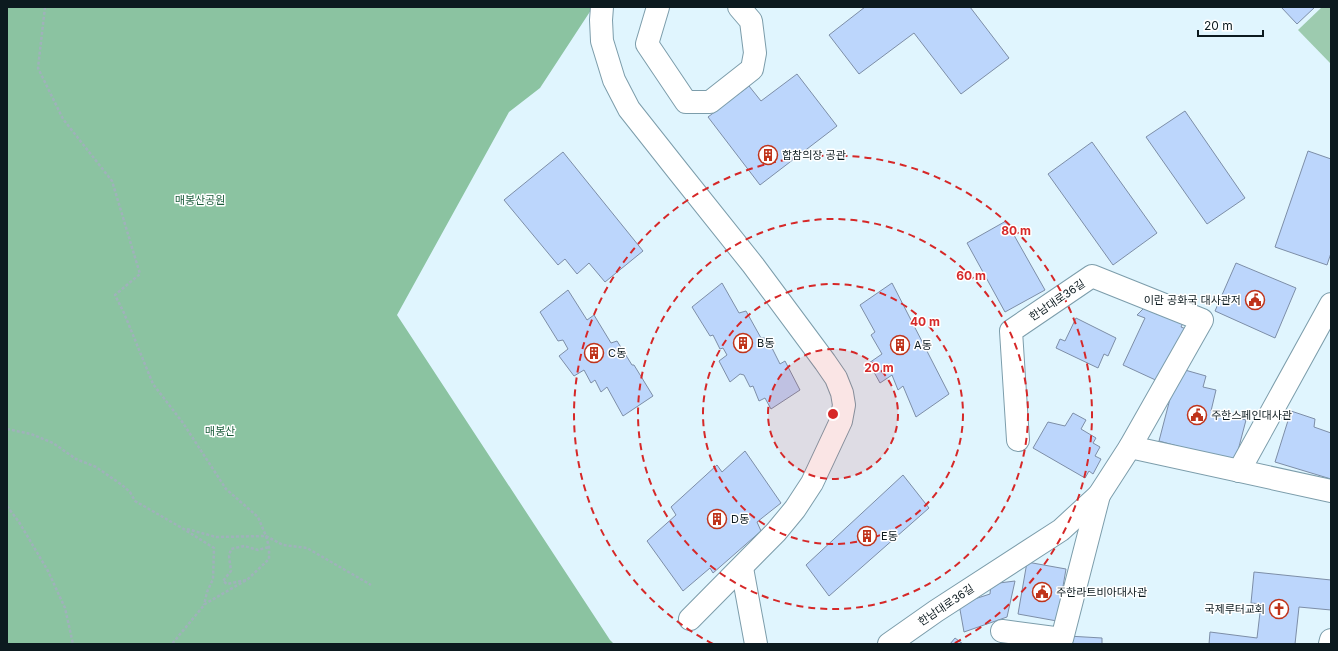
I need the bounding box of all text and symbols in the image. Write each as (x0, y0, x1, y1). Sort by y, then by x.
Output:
scale bar (1198, 12, 1263, 38)
text: 20 m (1204, 18, 1233, 33)
building icon: 합참의장 공관 (757, 144, 779, 166)
place label: 합참의장 공관 (782, 148, 846, 162)
park label: 매봉산공원 (175, 193, 225, 207)
text: 80 m (1001, 223, 1031, 238)
text: 60 m (956, 268, 986, 283)
street label: 한남대로36길 (1026, 276, 1088, 324)
public building icon: 이란 공화국 대사관저 (1244, 289, 1266, 311)
place label: 이란 공화국 대사관저 (1144, 293, 1241, 307)
text: 40 m (910, 314, 940, 329)
building icon: B동 (732, 332, 754, 354)
building icon: A동 (889, 334, 911, 356)
place label: B동 (757, 336, 774, 350)
place label: A동 (914, 338, 932, 352)
building icon: C동 (583, 342, 605, 364)
place label: C동 (608, 346, 626, 360)
text: 20 m (864, 360, 894, 375)
public building icon: 주한스페인대사관 (1186, 404, 1208, 426)
centre of rings (826, 407, 840, 421)
place label: 주한스페인대사관 (1211, 408, 1292, 422)
park label: 매봉산 (205, 424, 235, 438)
building icon: D동 (706, 508, 728, 530)
place label: D동 (731, 512, 749, 526)
building icon: E동 (856, 525, 878, 547)
place label: E동 (881, 529, 898, 543)
street label: 한남대로36길 (915, 581, 977, 629)
public building icon: 주한라트비아대사관 (1031, 581, 1053, 603)
place label: 주한라트비아대사관 (1056, 585, 1147, 599)
church icon: 국제루터교회 (1268, 598, 1290, 620)
place label: 국제루터교회 (1204, 602, 1265, 616)

